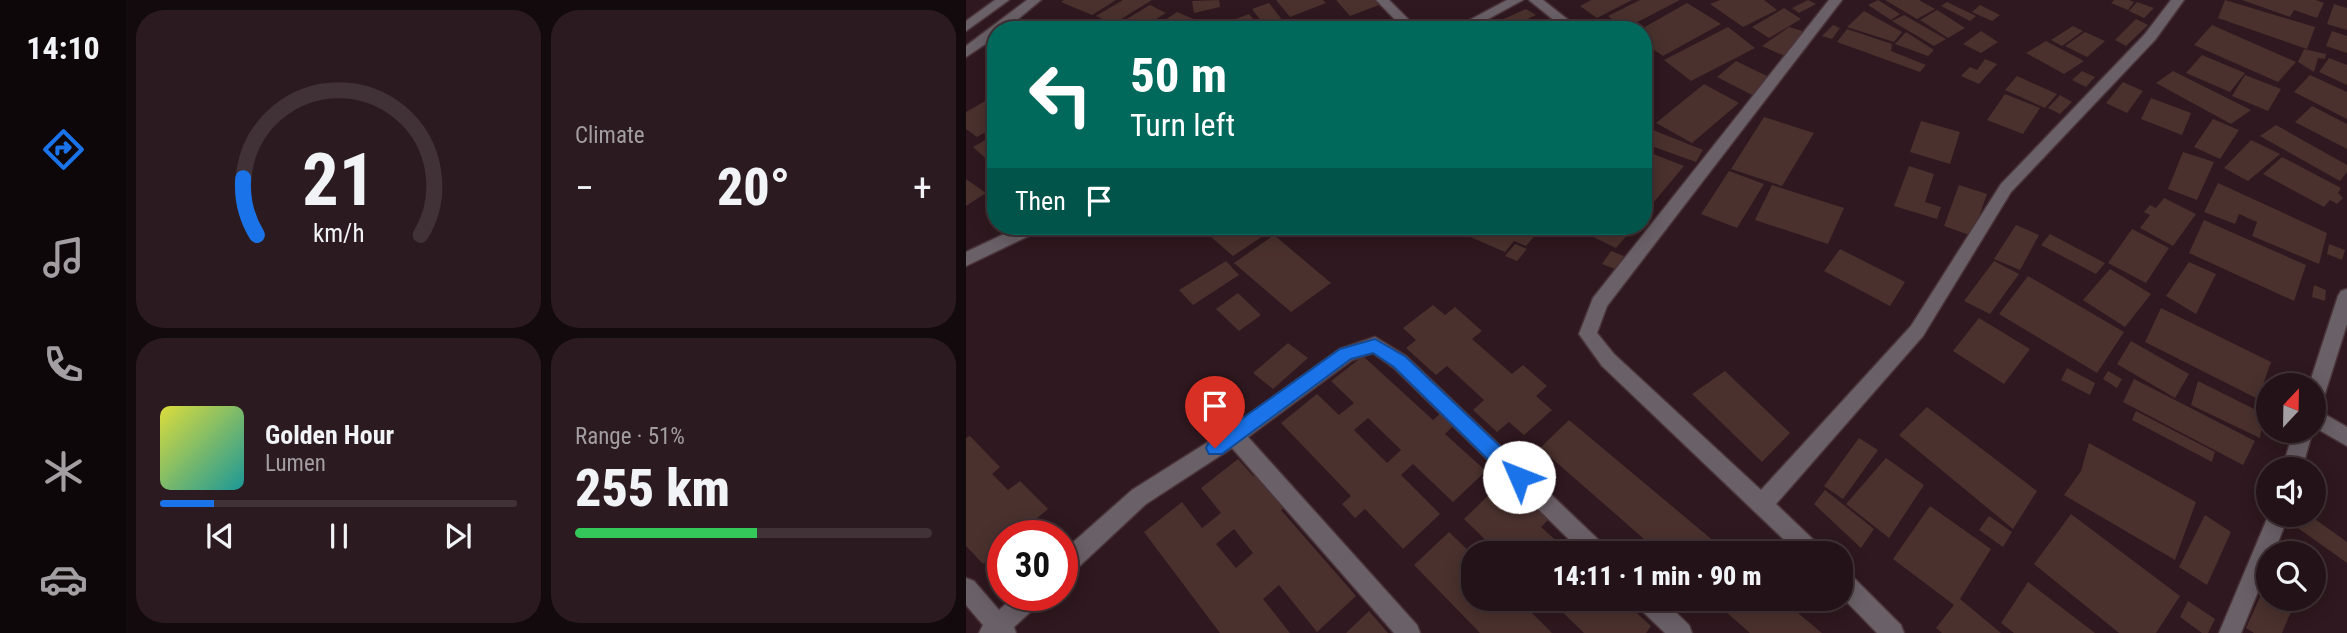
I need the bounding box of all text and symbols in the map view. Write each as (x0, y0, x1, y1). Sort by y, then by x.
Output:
text: 14:10 (26, 29, 100, 67)
text: 50 m (1130, 47, 1227, 104)
icon: left (1015, 49, 1106, 140)
text: Turn left (1130, 106, 1235, 144)
text: Climate (575, 122, 645, 149)
icon: directions (39, 125, 88, 174)
text: 21 (302, 137, 375, 223)
text: 20° (717, 157, 790, 218)
text: − (575, 166, 594, 210)
text: + (913, 166, 932, 210)
icon: arrive (1080, 182, 1118, 220)
text: Then (1015, 186, 1066, 216)
text: km/h (313, 219, 364, 248)
icon: music (39, 233, 88, 282)
icon: phone (39, 340, 88, 389)
north arrow (2256, 373, 2326, 443)
map controls (2256, 373, 2326, 611)
pin (1185, 376, 1245, 448)
icon: arrive (1196, 387, 1234, 425)
text: Golden Hour (265, 420, 394, 450)
text: Range · 51% (575, 423, 685, 450)
position arrow (1482, 440, 1556, 514)
icon: climate (39, 447, 88, 496)
text: Lumen (265, 450, 326, 477)
button: sound (2256, 457, 2326, 527)
text: 255 km (575, 458, 730, 519)
icon: previous (201, 517, 239, 555)
icon: pause (320, 517, 358, 555)
icon: next (439, 517, 477, 555)
speed limit sign: 30 (987, 520, 1078, 611)
button: search (2256, 541, 2326, 611)
icon: car (39, 555, 88, 604)
text: 14:11 · 1 min · 90 m (1552, 561, 1762, 591)

